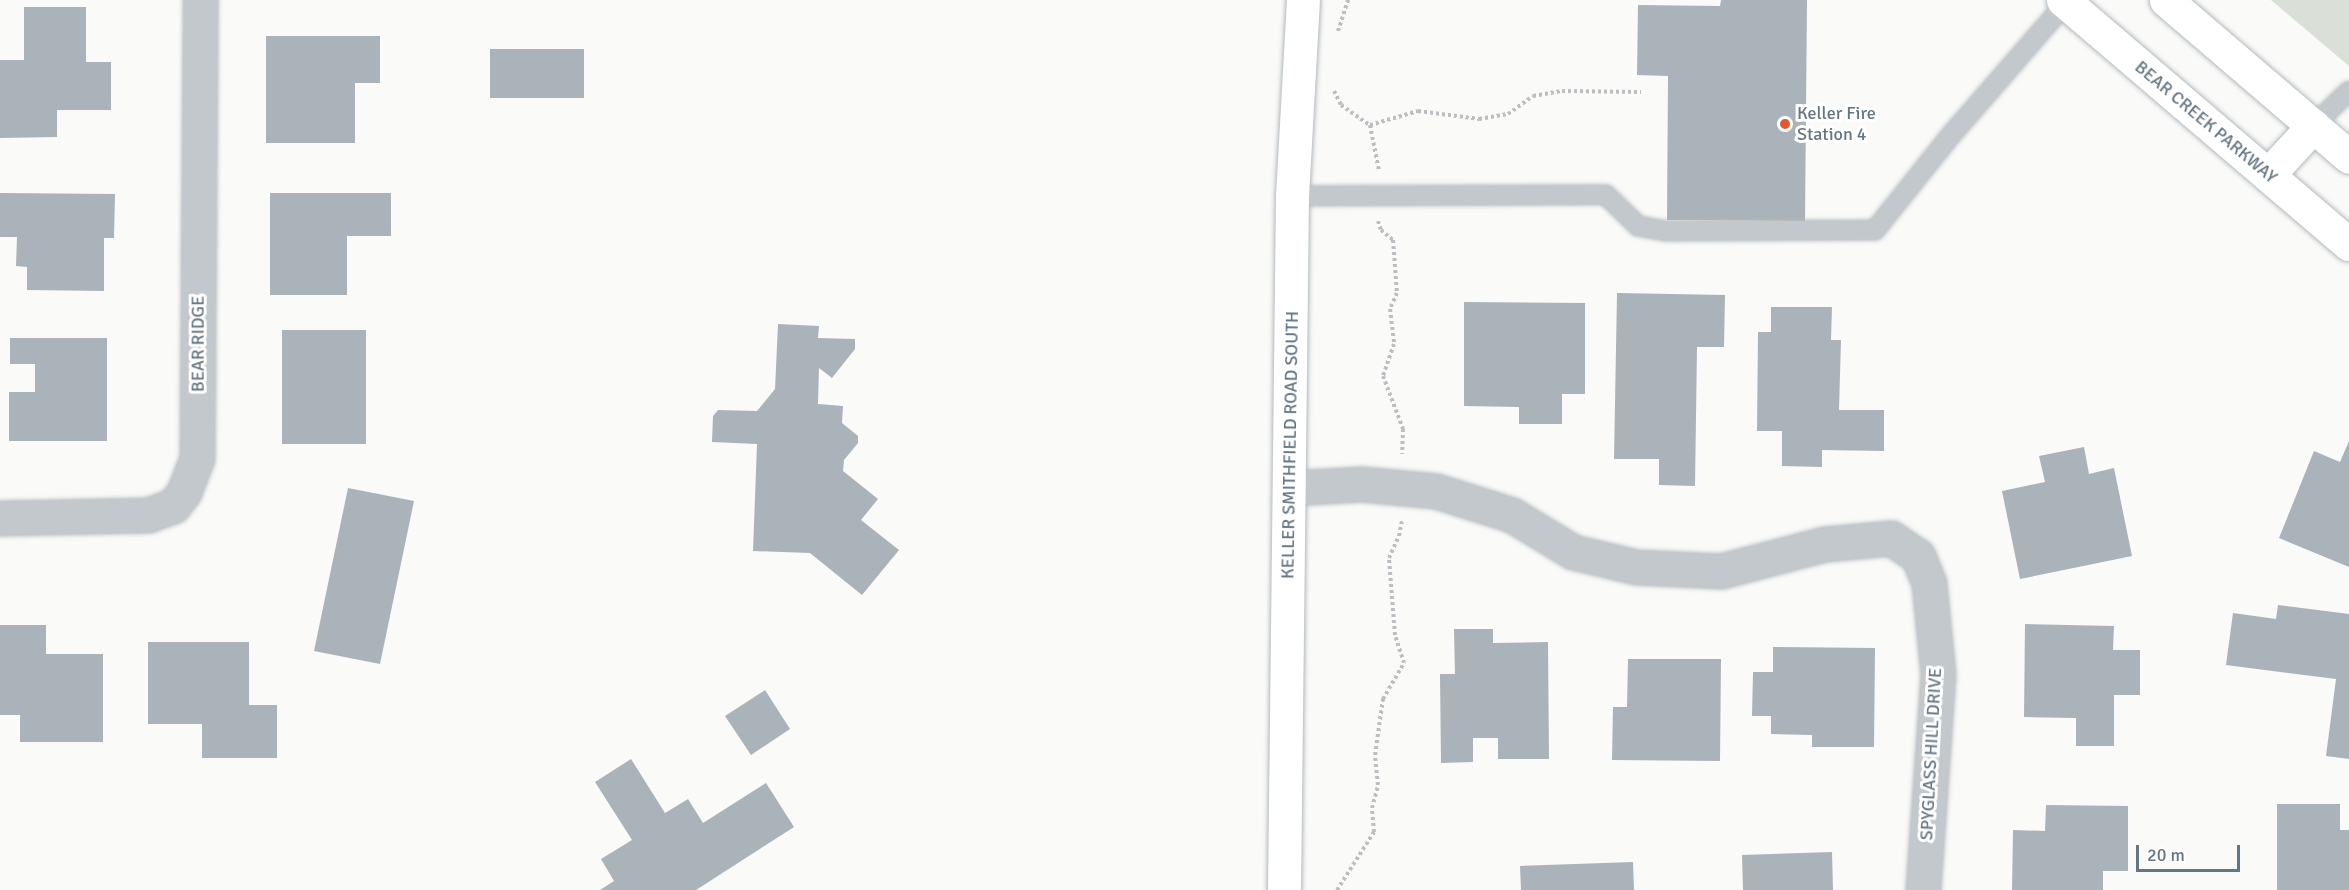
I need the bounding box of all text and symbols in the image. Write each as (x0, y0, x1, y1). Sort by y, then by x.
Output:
street label: BEAR CREEK PARKWAY (2130, 56, 2282, 188)
place label: Keller Fire Station 4 (1797, 103, 1876, 146)
marker: Keller Fire Station 4 (1778, 117, 1792, 131)
street label: BEAR RIDGE (187, 296, 209, 392)
street label: KELLER SMITHFIELD ROAD SOUTH (1277, 311, 1303, 579)
street label: SPYGLASS HILL DRIVE (1916, 667, 1946, 841)
scale bar (2139, 833, 2242, 871)
text: 20 m (2147, 844, 2185, 866)

